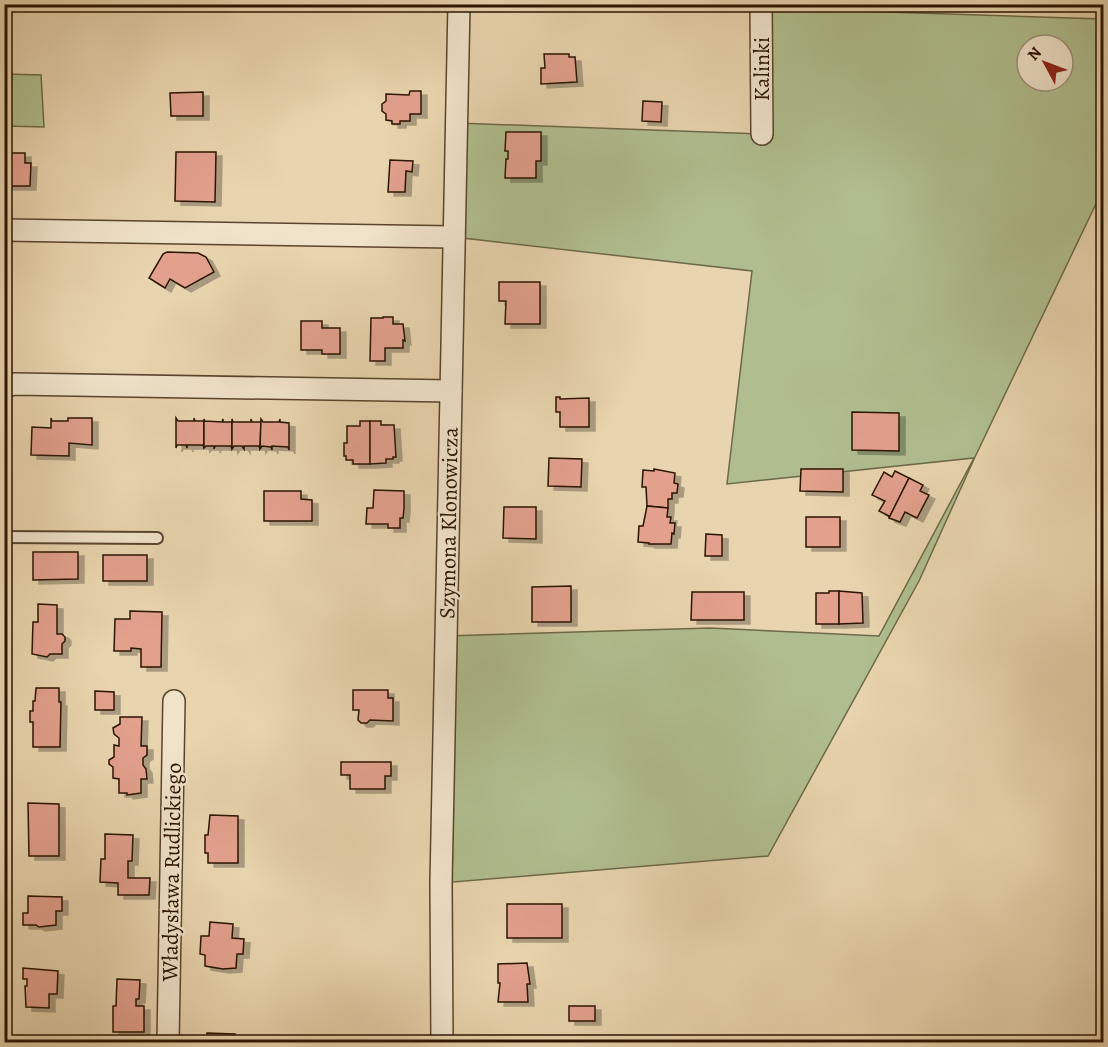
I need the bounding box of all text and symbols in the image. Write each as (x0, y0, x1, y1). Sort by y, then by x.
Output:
north arrow (1015, 33, 1075, 93)
street label: Kalinki (747, 37, 777, 101)
text: N (1022, 42, 1047, 65)
street label: Szymona Klonowicza (432, 426, 466, 619)
street label: Władysława Rudlickiego (155, 762, 189, 983)

